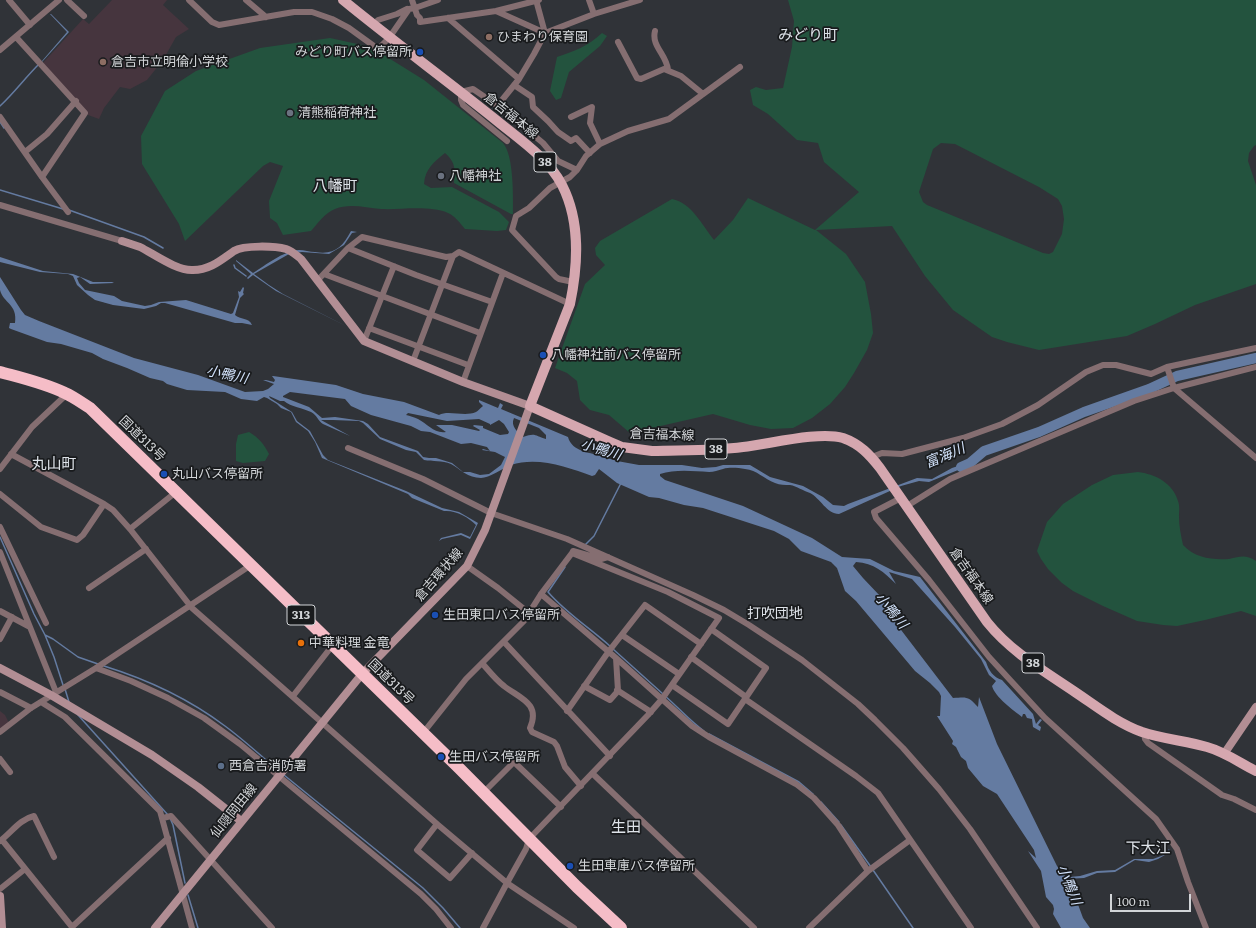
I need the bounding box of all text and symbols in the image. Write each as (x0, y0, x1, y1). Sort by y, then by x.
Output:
district label: みどり町 (778, 27, 838, 45)
place label: ひまわり保育園 (497, 29, 588, 45)
marker: ひまわり保育園 (484, 32, 494, 42)
place label: みどり町バス停留所 (295, 44, 412, 60)
marker: みどり町バス停留所 (415, 47, 425, 57)
place label: 倉吉市立明倫小学校 (111, 54, 228, 70)
marker: 倉吉市立明倫小学校 (98, 57, 108, 67)
street label: 倉吉福本線 (481, 89, 541, 143)
place label: 清熊稲荷神社 (298, 105, 376, 121)
marker: 清熊稲荷神社 (285, 108, 295, 118)
road number: 38 (534, 152, 556, 172)
place label: 八幡神社 (449, 168, 501, 184)
marker: 八幡神社 (436, 171, 446, 181)
district label: 八幡町 (313, 178, 357, 196)
place label: 八幡神社前バス停留所 (551, 347, 681, 363)
marker: 八幡神社前バス停留所 (538, 350, 548, 360)
water label: 小鴨川 (205, 362, 249, 388)
street label: 国道313号 (116, 413, 168, 465)
street label: 倉吉福本線 (629, 426, 695, 444)
water label: 小鴨川 (578, 436, 624, 464)
road number: 38 (705, 439, 727, 459)
water label: 富海川 (922, 440, 968, 472)
district label: 丸山町 (32, 456, 76, 474)
place label: 丸山バス停留所 (172, 466, 263, 482)
marker: 丸山バス停留所 (159, 469, 169, 479)
street label: 倉吉環状線 (412, 545, 466, 605)
street label: 倉吉福本線 (946, 545, 996, 607)
water label: 小鴨川 (871, 590, 911, 632)
road number: 313 (287, 605, 315, 625)
district label: 打吹団地 (747, 606, 803, 622)
place label: 生田東口バス停留所 (443, 607, 560, 623)
marker: 生田東口バス停留所 (430, 610, 440, 620)
place label: 中華料理 金竜 (309, 635, 390, 651)
marker: 中華料理 金竜 (296, 638, 306, 648)
road number: 38 (1022, 653, 1044, 673)
street label: 国道313号 (365, 656, 417, 708)
place label: 生田バス停留所 (449, 749, 540, 765)
marker: 生田バス停留所 (436, 752, 446, 762)
place label: 西倉吉消防署 (229, 758, 307, 774)
marker: 西倉吉消防署 (216, 761, 226, 771)
street label: 仙隠岡田線 (207, 781, 261, 841)
district label: 生田 (611, 819, 641, 837)
district label: 下大江 (1126, 840, 1170, 858)
place label: 生田車庫バス停留所 (578, 858, 695, 874)
marker: 生田車庫バス停留所 (565, 861, 575, 871)
water label: 小鴨川 (1053, 862, 1085, 908)
scale bar (1112, 886, 1193, 912)
text: 100 m (1117, 892, 1150, 910)

